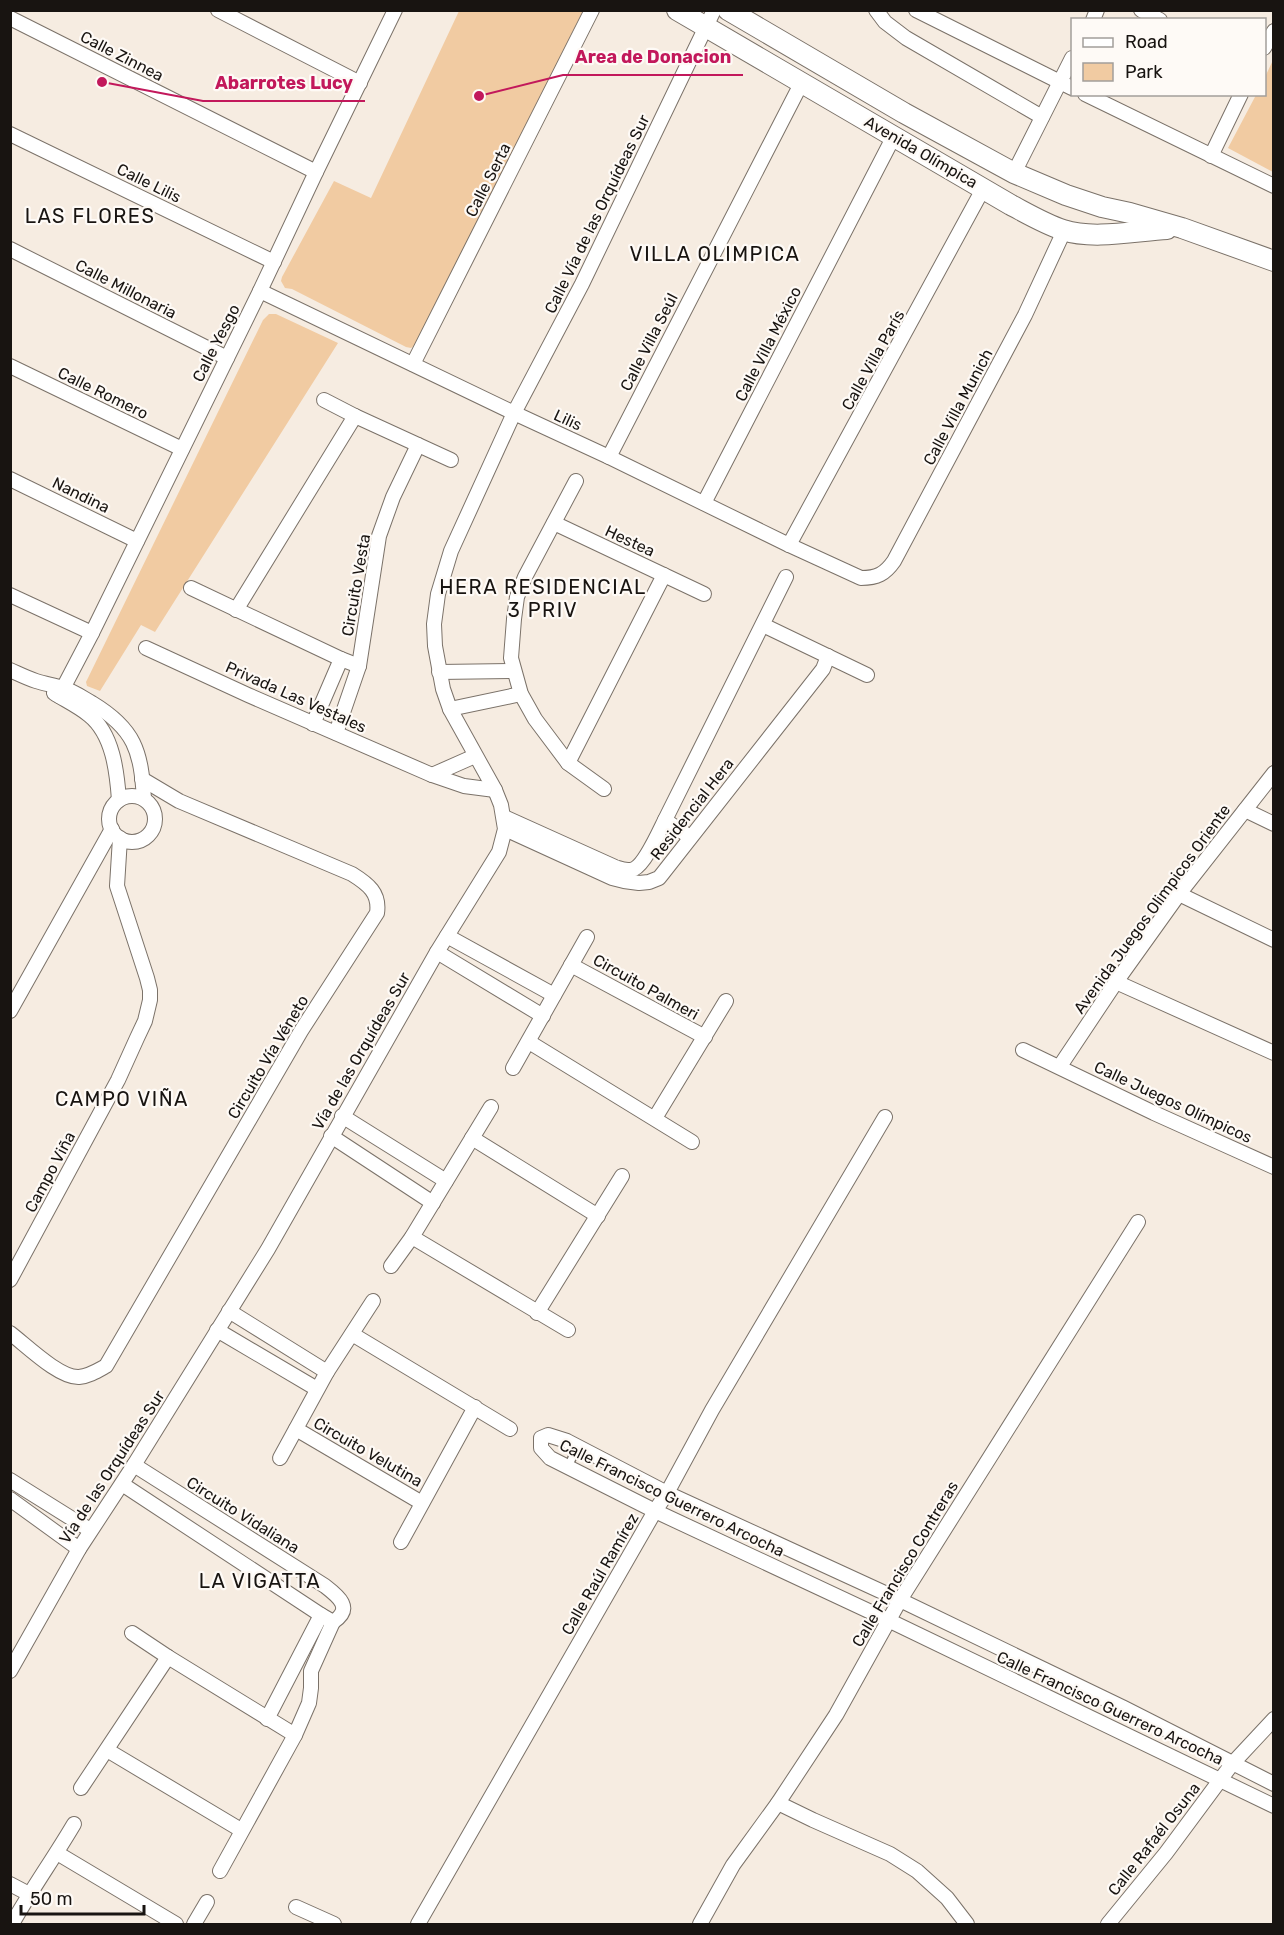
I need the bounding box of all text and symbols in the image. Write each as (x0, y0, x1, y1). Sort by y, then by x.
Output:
legend (1071, 18, 1266, 96)
street label: Calle Zinnea (77, 27, 167, 85)
text: Road (1125, 31, 1168, 53)
callout: Area de Donacion (563, 39, 743, 75)
text: Area de Donacion (575, 46, 731, 68)
text: Park (1125, 61, 1163, 83)
callout: Abarrotes Lucy (203, 65, 365, 101)
text: Abarrotes Lucy (215, 72, 353, 94)
street label: Calle Vía de las Orquídeas Sur (541, 112, 653, 316)
street label: Avenida Olímpica (861, 112, 981, 192)
street label: Calle Serta (461, 140, 515, 220)
street label: Calle Lilis (114, 159, 184, 207)
district label: LAS FLORES (25, 204, 155, 228)
district label: VILLA OLIMPICA (630, 242, 800, 266)
street label: Calle Millonaria (72, 255, 180, 323)
street label: Calle Villa México (731, 283, 805, 405)
street label: Calle Villa Seúl (616, 290, 682, 394)
street label: Calle Yesgo (188, 301, 244, 385)
street label: Calle Villa París (838, 307, 908, 413)
street label: Calle Villa Munich (919, 346, 997, 468)
street label: Calle Romero (55, 363, 151, 423)
street label: Lilis (551, 405, 585, 435)
street label: Nandina (49, 473, 113, 517)
street label: Hestea (602, 521, 658, 561)
street label: Circuito Vesta (338, 532, 374, 638)
district label: HERA RESIDENCIAL 3 PRIV (439, 575, 647, 622)
street label: Privada Las Vestales (223, 657, 369, 737)
street label: Residencial Hera (646, 754, 738, 864)
street label: Avenida Juegos Olimpicos Oriente (1070, 801, 1234, 1017)
street label: Circuito Palmeri (590, 950, 702, 1024)
street label: Vía de las Orquídeas Sur (308, 969, 414, 1133)
street label: Circuito Vía Véneto (224, 992, 312, 1122)
street label: Calle Juegos Olímpicos (1091, 1057, 1255, 1147)
district label: CAMPO VIÑA (55, 1087, 189, 1111)
street label: Campo Viña (21, 1128, 79, 1216)
street label: Vía de las Orquídeas Sur (55, 1387, 169, 1547)
street label: Circuito Velutina (310, 1413, 426, 1491)
street label: Calle Francisco Guerrero Arcocha (557, 1435, 787, 1561)
street label: Circuito Vidaliana (183, 1473, 303, 1557)
street label: Calle Francisco Contreras (848, 1478, 962, 1650)
street label: Calle Raúl Ramírez (557, 1510, 643, 1638)
district label: LA VIGATTA (199, 1569, 321, 1593)
street label: Calle Francisco Guerrero Arcocha (994, 1647, 1226, 1769)
street label: Calle Rafaél Osuna (1104, 1779, 1204, 1899)
scale bar (21, 1878, 144, 1916)
text: 50 m (30, 1888, 73, 1910)

